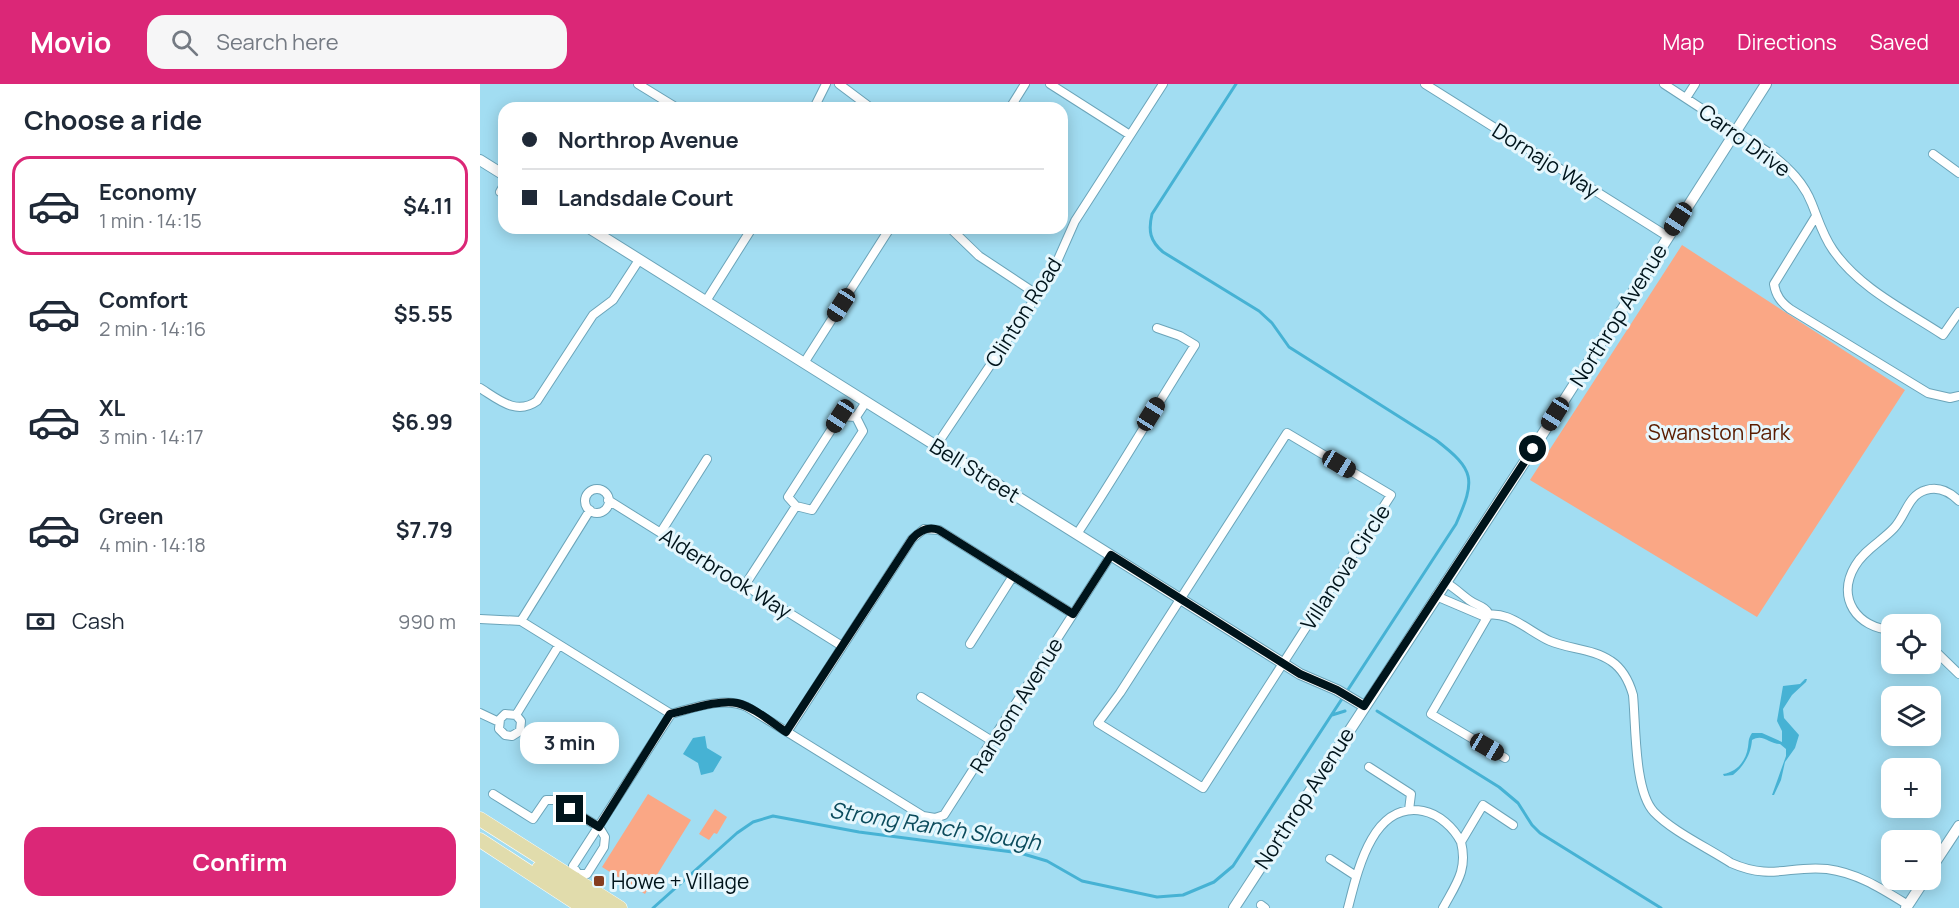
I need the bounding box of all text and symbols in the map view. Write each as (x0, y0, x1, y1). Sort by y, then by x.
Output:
search box (147, 15, 567, 69)
text: Movio (30, 23, 111, 61)
icon: search (168, 26, 201, 59)
text: Search here (216, 27, 339, 57)
text: Map (1663, 28, 1704, 56)
text: Directions (1737, 28, 1837, 56)
text: Saved (1870, 28, 1929, 56)
street label: Carro Drive (1693, 97, 1797, 183)
text: Choose a ride (24, 101, 202, 138)
street label: Dornajo Way (1487, 116, 1605, 204)
text: Northrop Avenue (558, 125, 739, 155)
text: Economy (99, 177, 197, 207)
icon: car (27, 179, 81, 233)
text: Landsdale Court (558, 183, 733, 213)
text: $4.11 (403, 191, 453, 221)
car (1661, 199, 1695, 239)
text: 1 min · 14:15 (99, 207, 202, 234)
street label: Northrop Avenue (1563, 238, 1673, 392)
street label: Clinton Road (978, 252, 1068, 372)
text: Comfort (99, 285, 188, 315)
car (824, 285, 858, 325)
icon: car (27, 287, 81, 341)
text: $5.55 (394, 299, 453, 329)
text: 2 min · 14:16 (99, 315, 206, 342)
text: XL (99, 393, 125, 423)
car (1134, 394, 1168, 434)
car (1538, 394, 1572, 434)
icon: car (27, 395, 81, 449)
car (823, 396, 857, 436)
text: $6.99 (391, 407, 453, 437)
park label: Swanston Park (1648, 418, 1791, 446)
text: 3 min · 14:17 (99, 423, 204, 450)
street label: Bell Street (925, 431, 1025, 509)
route start (1519, 435, 1546, 462)
car (1319, 447, 1359, 481)
street label: Villanova Circle (1294, 499, 1396, 635)
text: Green (99, 501, 164, 531)
icon: car (27, 503, 81, 557)
text: $7.79 (396, 515, 453, 545)
street label: Alderbrook Way (655, 521, 797, 625)
text: 4 min · 14:18 (99, 531, 206, 558)
icon: cash (24, 605, 57, 638)
text: Cash (72, 606, 125, 636)
text: 990 m (398, 608, 456, 635)
map controls (1881, 614, 1941, 890)
button: locate (1881, 614, 1941, 674)
street label: Ransom Avenue (963, 632, 1069, 778)
button: layers (1881, 686, 1941, 746)
callout: 3 min (520, 722, 620, 764)
street label: Northrop Avenue (1248, 722, 1360, 874)
text: 3 min (544, 729, 595, 756)
car (1467, 730, 1507, 764)
button: + (1881, 758, 1941, 818)
route end (556, 795, 583, 822)
water label: Strong Ranch Slough (827, 795, 1044, 858)
button: Confirm (24, 827, 456, 896)
button: − (1881, 830, 1941, 890)
place label: Howe + Village (611, 867, 749, 895)
marker: Howe + Village (592, 874, 606, 888)

